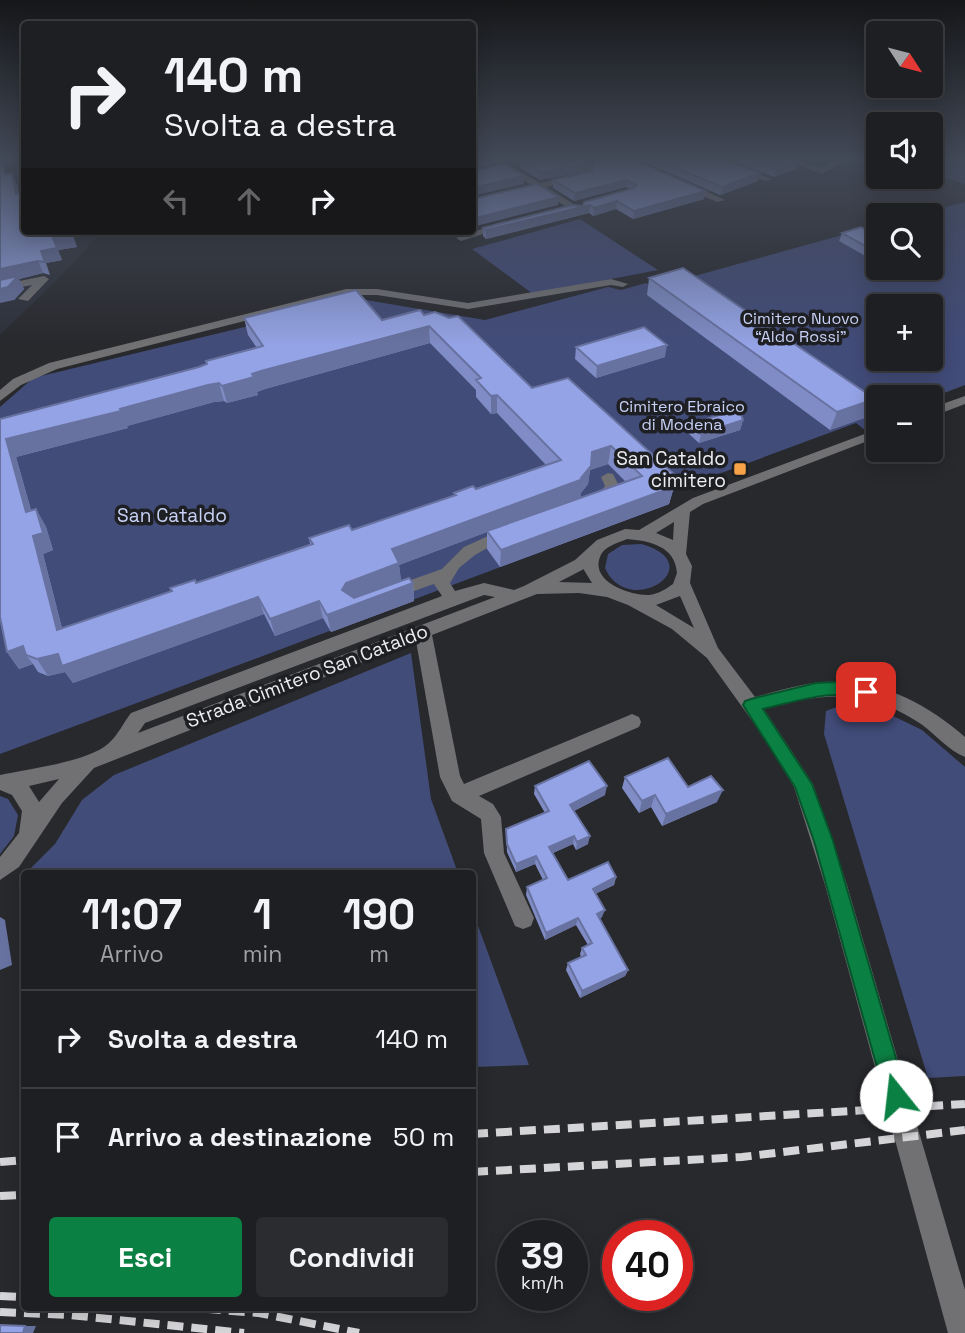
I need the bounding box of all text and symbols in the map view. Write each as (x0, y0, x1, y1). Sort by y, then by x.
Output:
north arrow (866, 21, 943, 98)
map controls (866, 21, 943, 462)
text: 140 m (164, 44, 303, 106)
icon: right (49, 49, 140, 140)
text: Svolta a destra (164, 105, 396, 145)
button: sound (866, 112, 943, 189)
icon: left (157, 182, 195, 220)
icon: ahead (230, 182, 268, 220)
icon: right (303, 182, 341, 220)
button: search (866, 203, 943, 280)
button: + (866, 294, 943, 371)
park label: Cimitero Nuovo “Aldo Rossi” (743, 308, 859, 347)
button: − (866, 385, 943, 462)
park label: Cimitero Ebraico di Modena (619, 396, 745, 435)
place label: San Cataldo cimitero (616, 446, 726, 493)
marker: San Cataldo cimitero (732, 461, 748, 477)
park label: San Cataldo (117, 503, 227, 528)
street label: Strada Cimitero San Cataldo (183, 618, 431, 734)
pin (836, 662, 896, 722)
icon: arrive (847, 673, 885, 711)
text: 11:07 (82, 888, 182, 941)
text: 1 (253, 888, 272, 941)
text: 190 (343, 888, 415, 941)
text: Arrivo (100, 939, 164, 969)
text: min (243, 939, 282, 969)
text: m (369, 939, 389, 969)
icon: right (49, 1020, 87, 1058)
text: Svolta a destra (108, 1022, 297, 1056)
text: 140 m (375, 1022, 448, 1056)
position arrow (859, 1059, 933, 1133)
icon: arrive (49, 1118, 87, 1156)
text: Arrivo a destinazione (108, 1120, 372, 1154)
text: 50 m (393, 1120, 454, 1154)
button: Esci (49, 1217, 242, 1297)
button: Condividi (256, 1217, 448, 1297)
speed limit sign: 40 (602, 1220, 693, 1311)
text: 39 (521, 1234, 564, 1278)
text: km/h (521, 1271, 564, 1294)

